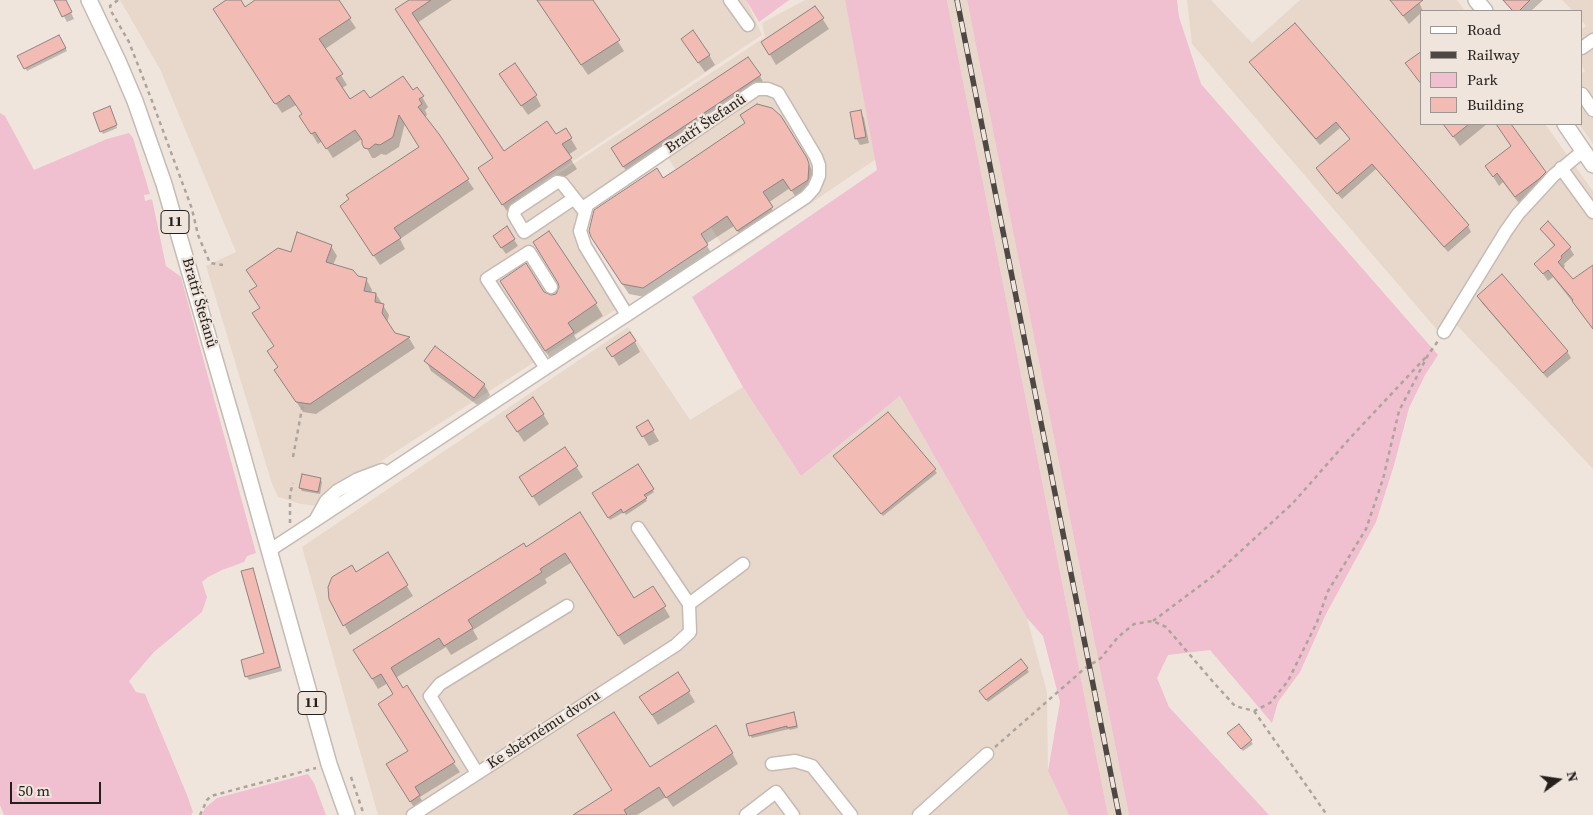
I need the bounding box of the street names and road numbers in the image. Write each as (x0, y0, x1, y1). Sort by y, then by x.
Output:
street label: Bratří Štefanů (662, 91, 750, 157)
road number: 11 (161, 210, 189, 233)
street label: Bratří Štefanů (178, 256, 220, 350)
street label: Ke sběrnému dvoru (484, 687, 604, 773)
road number: 11 (298, 691, 326, 714)

